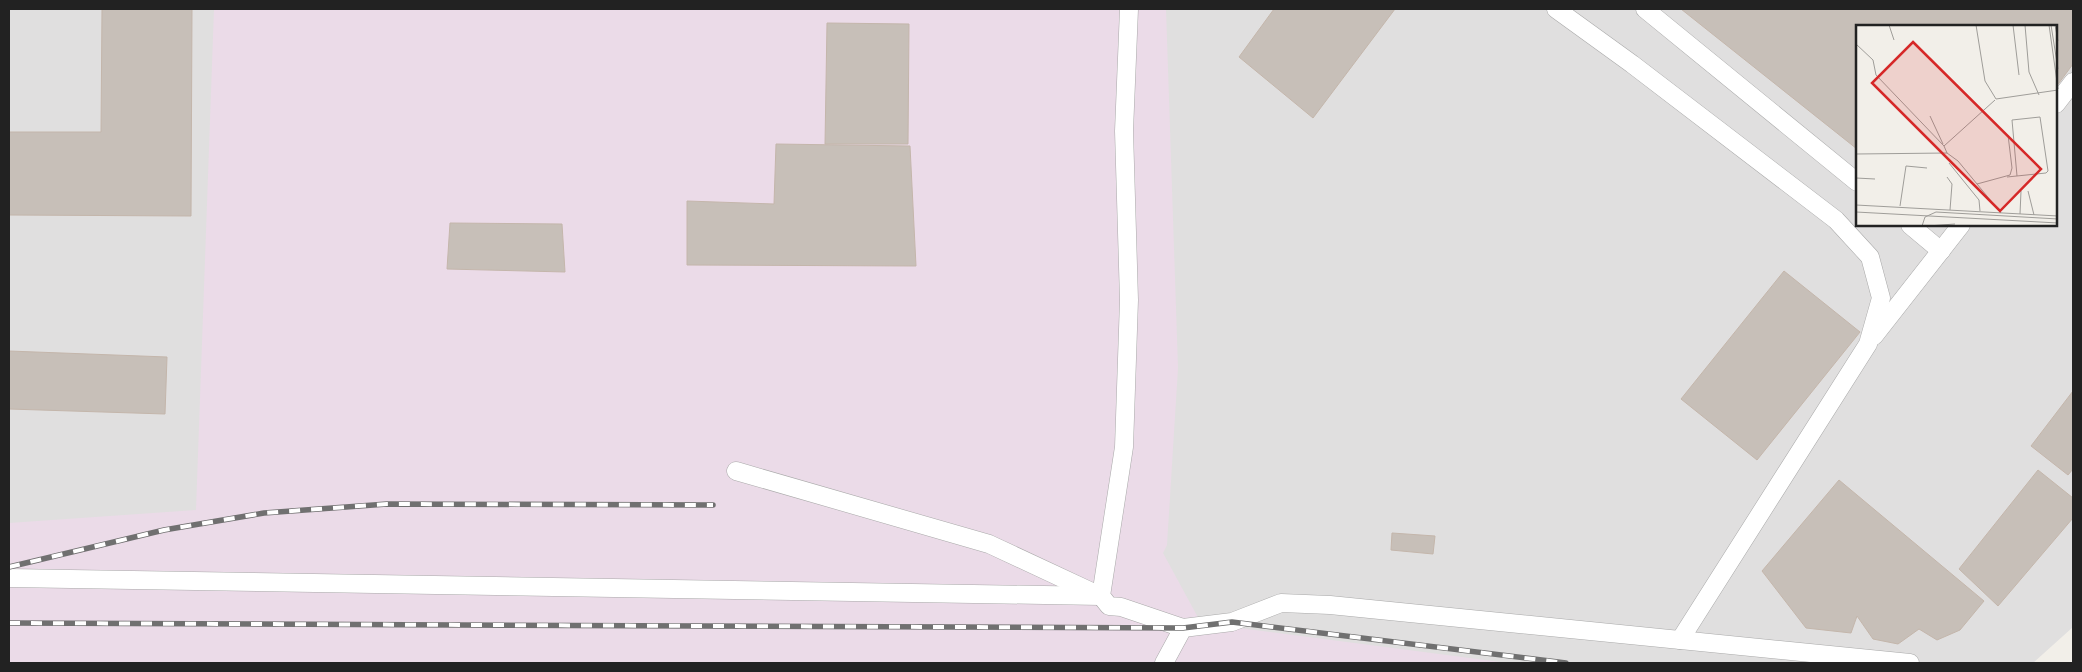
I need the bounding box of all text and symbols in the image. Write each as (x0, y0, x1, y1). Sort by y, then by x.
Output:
inset map (1856, 25, 2057, 226)

